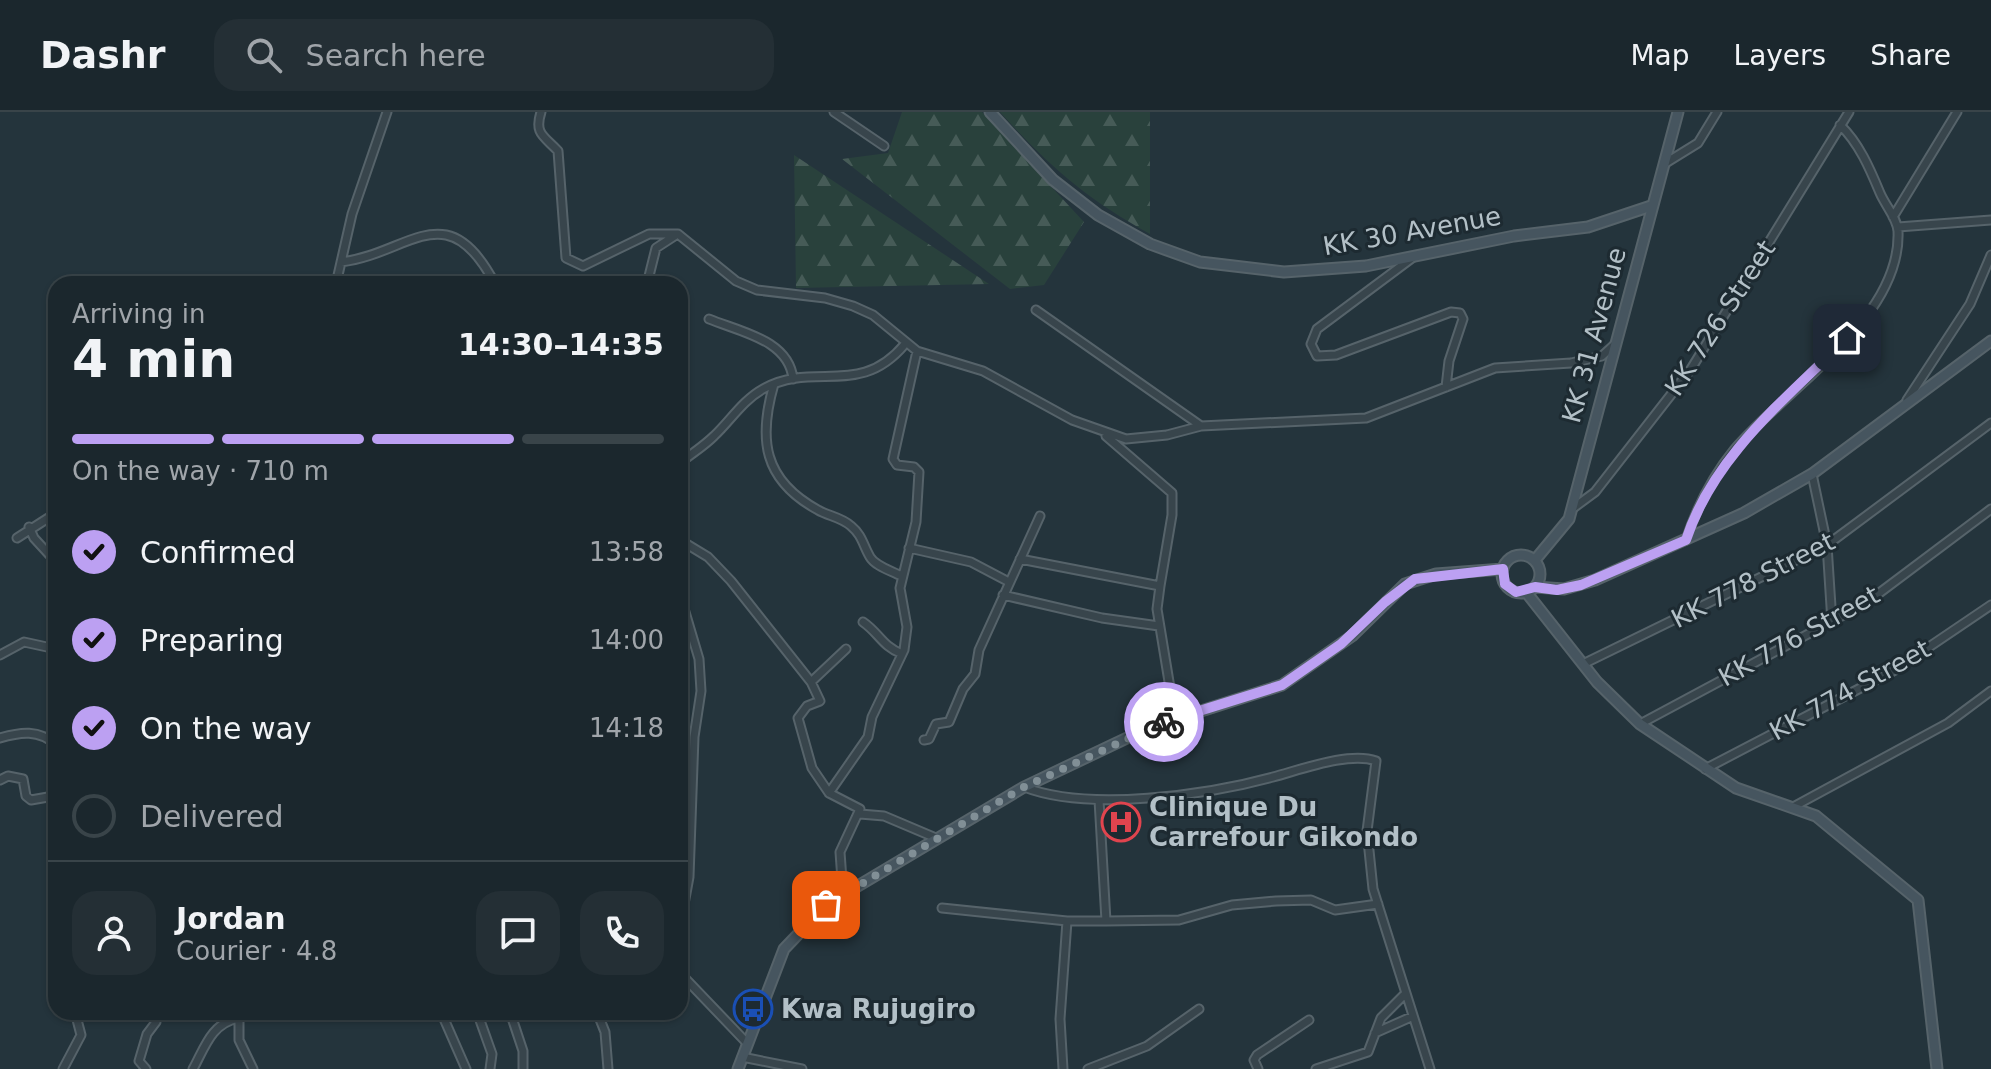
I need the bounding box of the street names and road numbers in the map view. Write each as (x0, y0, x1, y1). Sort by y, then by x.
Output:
street label: KK 30 Avenue (1321, 201, 1503, 261)
street label: KK 726 Street (1659, 235, 1781, 401)
street label: KK 31 Avenue (1556, 244, 1632, 426)
street label: KK 778 Street (1666, 526, 1840, 634)
street label: KK 776 Street (1713, 579, 1885, 693)
street label: KK 774 Street (1764, 633, 1936, 747)

